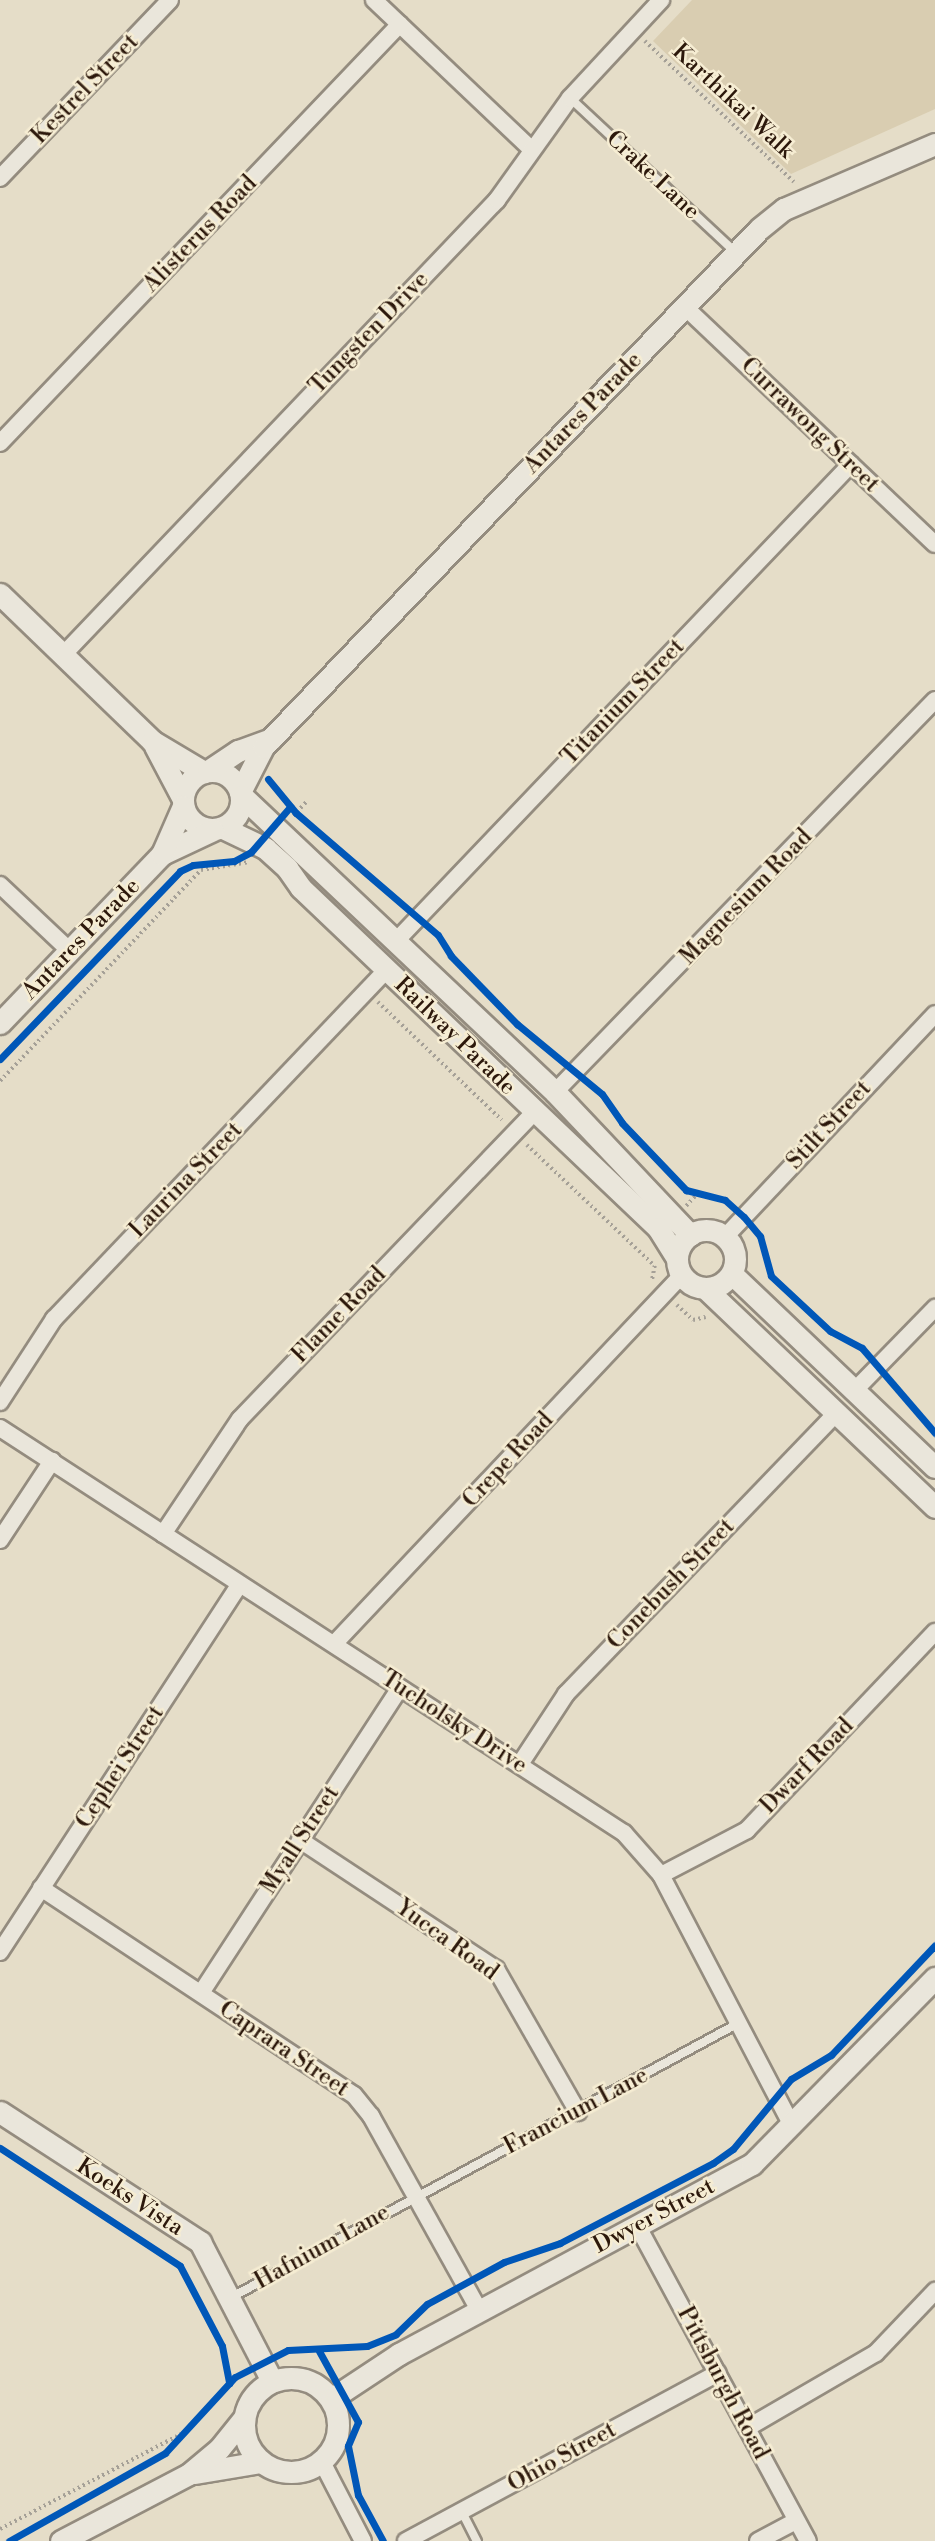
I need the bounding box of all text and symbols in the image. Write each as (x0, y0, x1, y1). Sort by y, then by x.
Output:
street label: Kestrel Street (26, 28, 144, 150)
street label: Karthikai Walk (666, 38, 800, 164)
street label: Crake Lane (601, 125, 705, 225)
street label: Alisterus Road (137, 170, 263, 298)
street label: Tungsten Drive (304, 266, 434, 400)
street label: Antares Parade (518, 347, 648, 479)
street label: Currawong Street (735, 352, 885, 498)
street label: Titanium Street (556, 633, 690, 771)
street label: Magnesium Road (674, 823, 818, 971)
street label: Antares Parade (16, 873, 146, 1005)
street label: Railway Parade (389, 971, 521, 1101)
street label: Stilt Street (781, 1075, 877, 1175)
street label: Laurina Street (124, 1116, 248, 1244)
street label: Flame Road (286, 1261, 392, 1369)
street label: Crepe Road (457, 1407, 559, 1513)
street label: Conebush Street (602, 1513, 740, 1655)
street label: Tucholsky Drive (376, 1665, 532, 1779)
street label: Cephei Street (70, 1700, 170, 1834)
street label: Dwarf Road (755, 1712, 859, 1820)
street label: Myall Street (255, 1781, 345, 1899)
street label: Yucca Road (390, 1894, 504, 1986)
street label: Caprara Street (214, 1995, 354, 2103)
street label: Francium Lane (499, 2061, 653, 2161)
street label: Koeks Vista (71, 2152, 189, 2242)
street label: Dwyer Street (589, 2173, 719, 2259)
street label: Hafnium Lane (250, 2199, 394, 2295)
street label: Pittsburgh Road (671, 2302, 775, 2464)
street label: Ohio Street (503, 2416, 621, 2498)

